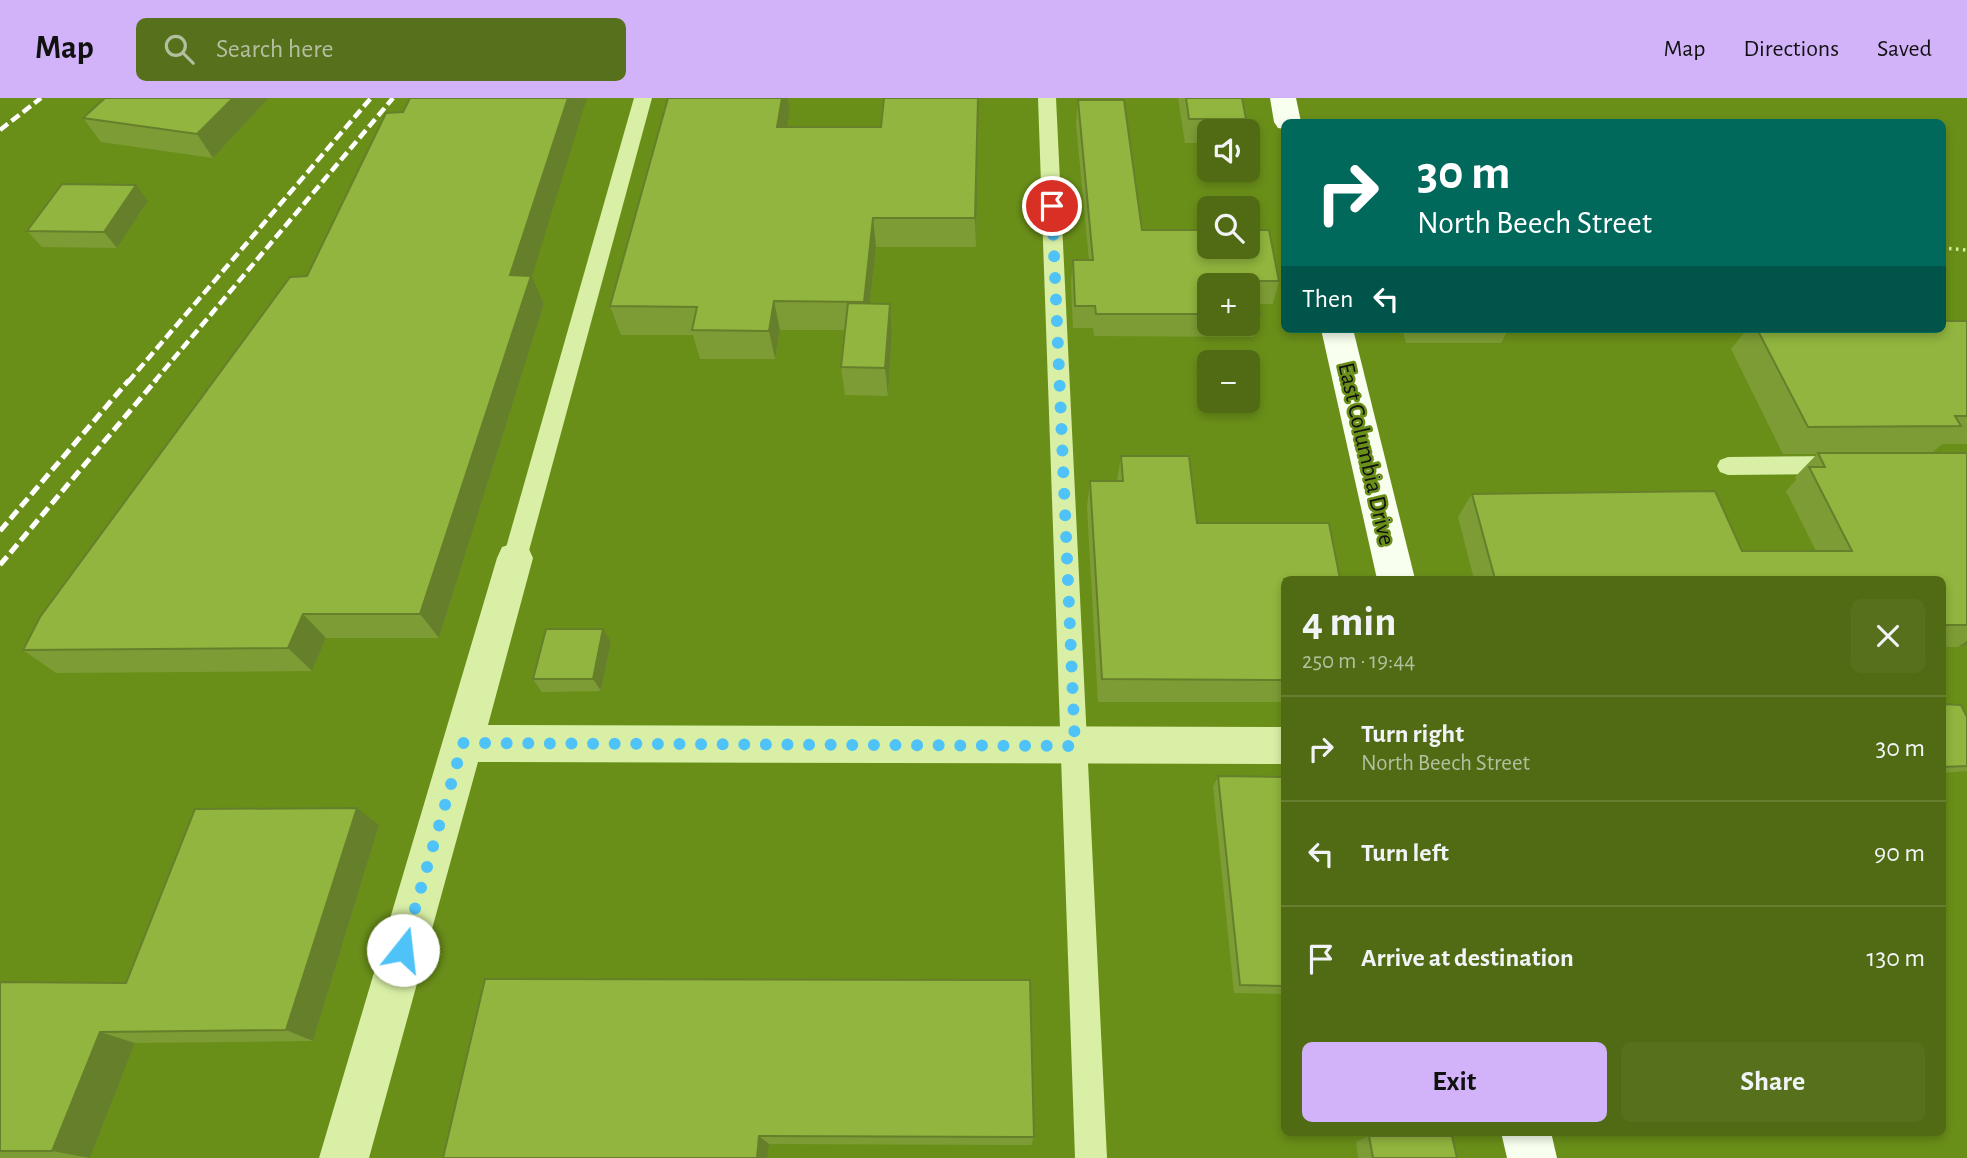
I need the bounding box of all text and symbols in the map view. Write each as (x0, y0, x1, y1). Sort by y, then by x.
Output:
search box (136, 18, 626, 81)
icon: search (160, 30, 198, 68)
text: Map (35, 32, 94, 65)
text: Search here (216, 36, 334, 62)
text: Map (1663, 37, 1705, 61)
text: Directions (1743, 37, 1839, 61)
text: Saved (1877, 37, 1932, 61)
map controls (1197, 119, 1260, 413)
button: sound (1197, 119, 1260, 182)
icon: right (1302, 147, 1393, 238)
text: 30 m (1417, 149, 1511, 198)
pin (1022, 176, 1082, 236)
icon: arrive (1033, 187, 1071, 225)
button: search (1197, 196, 1260, 259)
text: North Beech Street (1417, 207, 1652, 239)
button: + (1197, 273, 1260, 336)
icon: left (1367, 280, 1405, 318)
text: Then (1302, 286, 1353, 312)
button: − (1197, 350, 1260, 413)
street label: East Columbia Drive (1333, 360, 1399, 548)
button: close (1851, 599, 1925, 673)
text: 4 min (1302, 601, 1397, 643)
text: 250 m · 19:44 (1302, 650, 1415, 673)
text: Turn right (1361, 721, 1464, 747)
icon: right (1302, 730, 1340, 768)
text: 30 m (1875, 735, 1925, 761)
text: North Beech Street (1361, 752, 1530, 775)
icon: left (1302, 835, 1340, 873)
text: Turn left (1361, 840, 1449, 866)
text: 90 m (1874, 840, 1925, 866)
position arrow (366, 913, 440, 987)
icon: arrive (1302, 940, 1340, 978)
text: Arrive at destination (1361, 945, 1574, 971)
text: 130 m (1867, 945, 1925, 971)
button: Exit (1302, 1042, 1607, 1122)
button: Share (1621, 1042, 1925, 1122)

